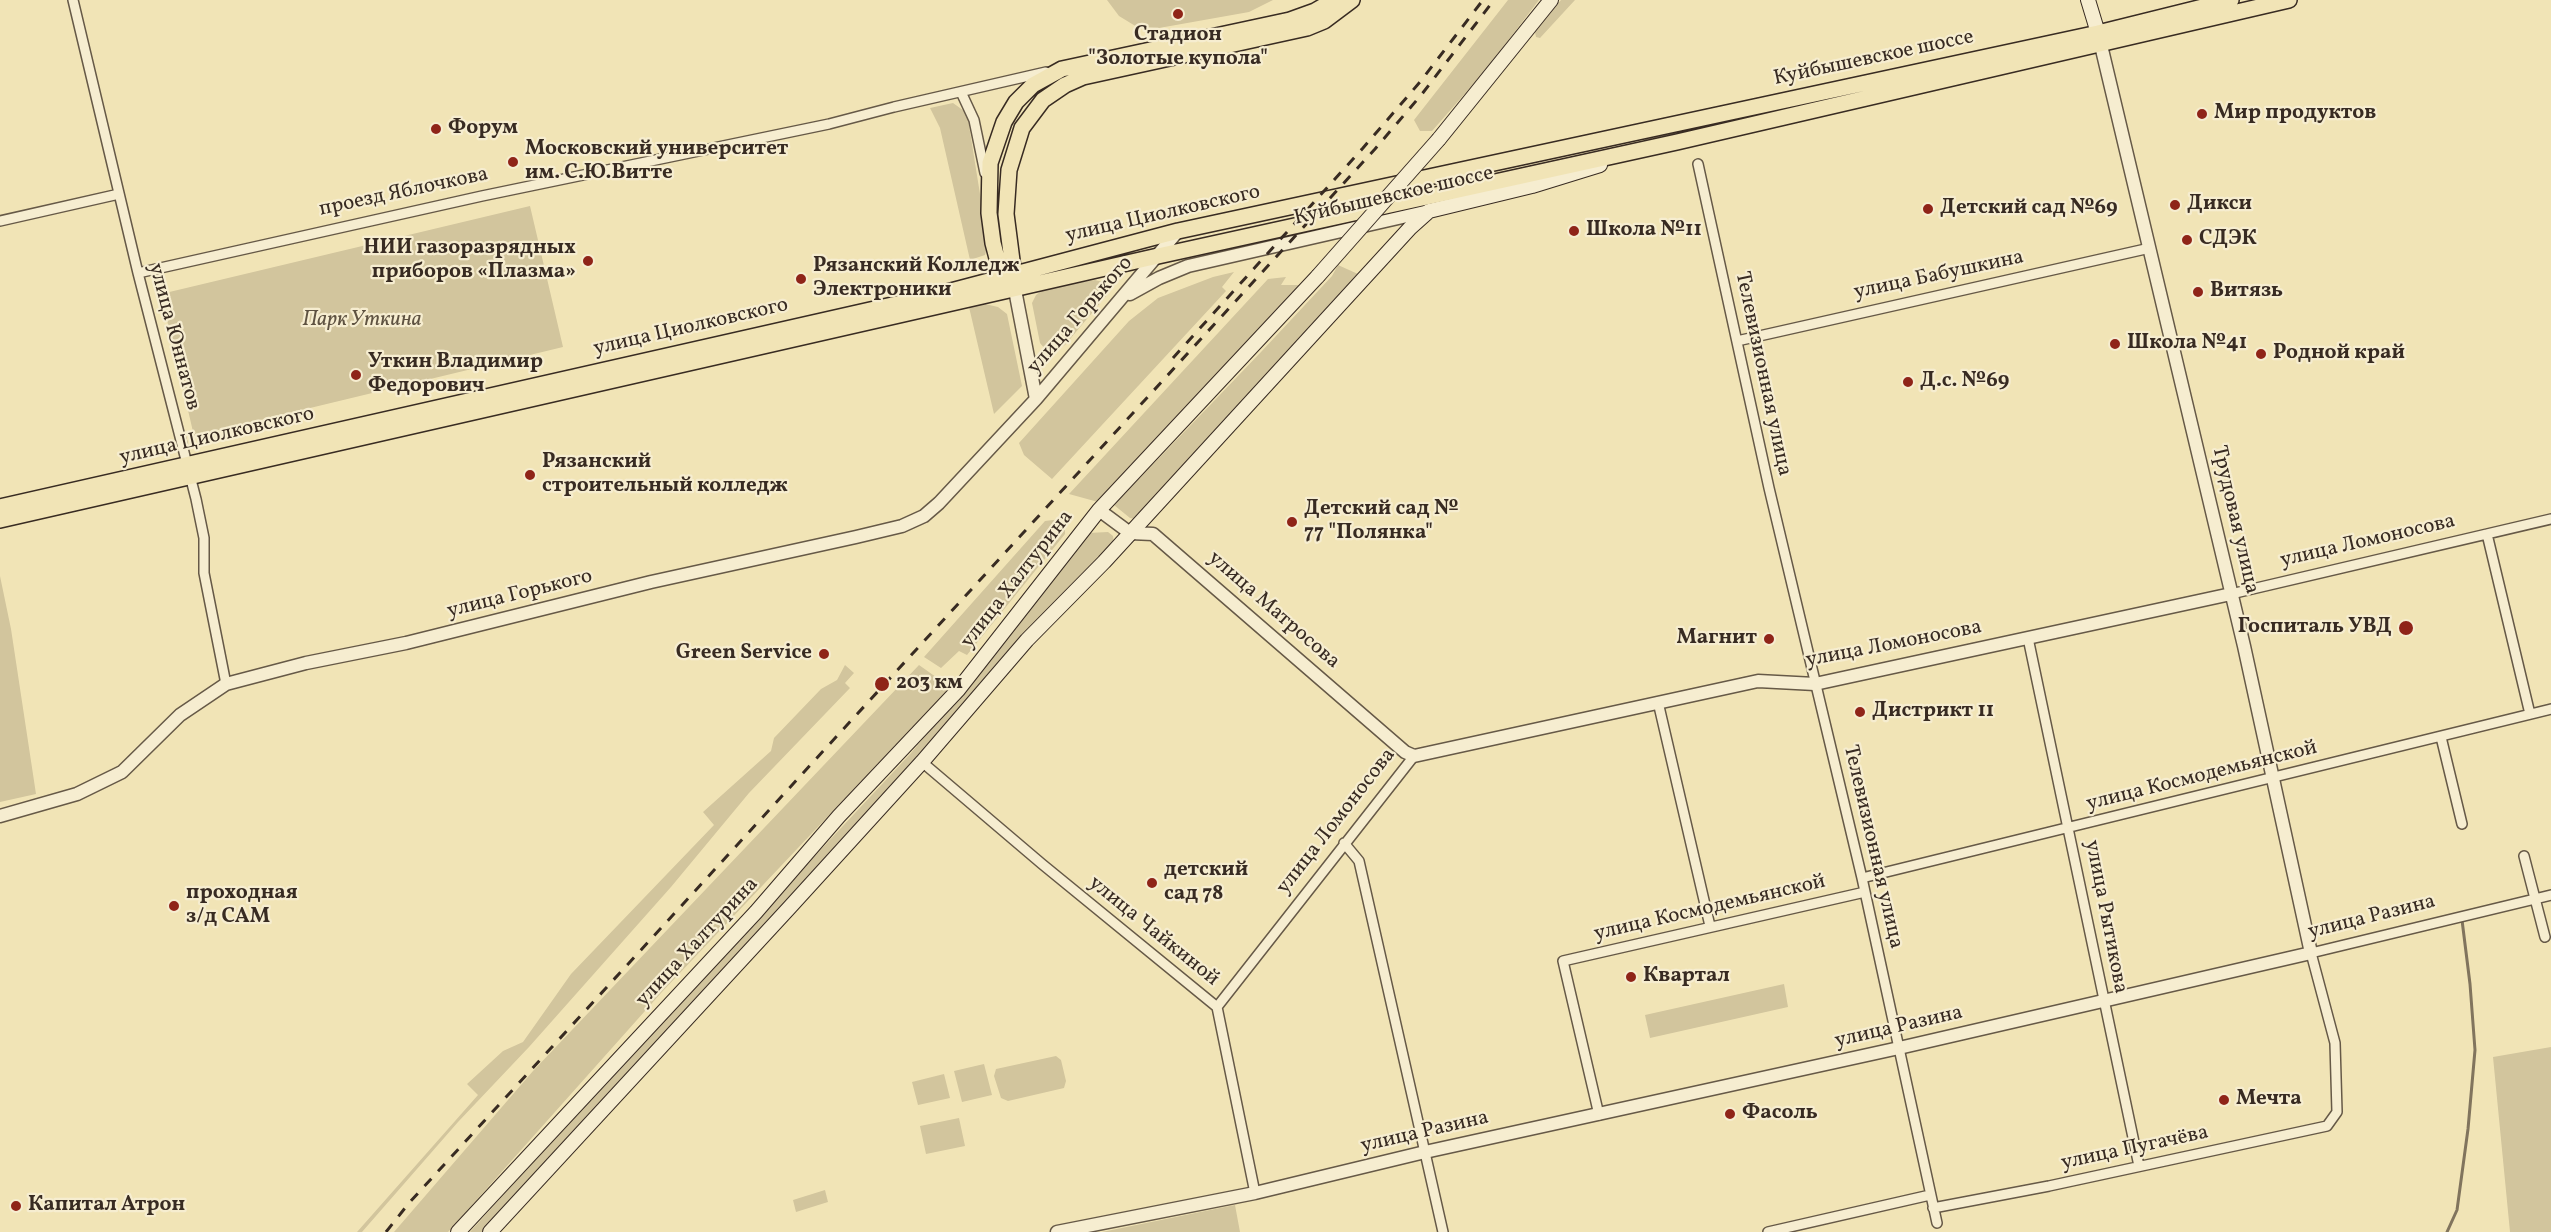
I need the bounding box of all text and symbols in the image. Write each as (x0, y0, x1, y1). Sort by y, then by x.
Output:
marker: Стадион "Золотые купола" (1171, 7, 1185, 21)
place label: Стадион "Золотые купола" (1088, 23, 1268, 73)
street label: Куйбышевское шоссе (1772, 25, 1976, 93)
place label: Мир продуктов (2214, 101, 2376, 127)
marker: Мир продуктов (2195, 107, 2209, 121)
place label: Форум (448, 116, 518, 142)
marker: Форум (429, 122, 443, 136)
place label: Московский университет им. С.Ю.Витте (525, 137, 788, 187)
marker: Московский университет им. С.Ю.Витте (506, 155, 520, 169)
street label: Куйбышевское шоссе (1292, 162, 1496, 232)
street label: проезд Яблочкова (317, 163, 491, 223)
street label: улица Циолковского (1063, 180, 1263, 250)
place label: Дикси (2187, 192, 2252, 218)
place label: Детский сад №69 (1940, 196, 2118, 222)
marker: Дикси (2168, 198, 2182, 212)
marker: Детский сад №69 (1921, 202, 1935, 216)
place label: Школа №11 (1586, 218, 1702, 244)
marker: Школа №11 (1567, 224, 1581, 238)
place label: СДЭК (2199, 227, 2257, 253)
marker: СДЭК (2180, 233, 2194, 247)
place label: НИИ газоразрядных приборов «Плазма» (363, 236, 576, 286)
street label: улица Бабушкина (1852, 246, 2026, 306)
street label: улица Горького (1023, 252, 1139, 380)
marker: НИИ газоразрядных приборов «Плазма» (581, 254, 595, 268)
place label: Рязанский Колледж Электроники (813, 254, 1020, 304)
street label: улица Юннатов (141, 261, 205, 413)
street label: Телевизионная улица (1728, 269, 1796, 479)
marker: Рязанский Колледж Электроники (794, 272, 808, 286)
place label: Витязь (2210, 279, 2283, 305)
marker: Витязь (2191, 285, 2205, 299)
street label: улица Циолковского (591, 293, 791, 363)
park label: Парк Уткина (302, 308, 422, 334)
place label: Школа №41 (2127, 331, 2247, 357)
marker: Школа №41 (2108, 337, 2122, 351)
place label: Родной край (2273, 341, 2405, 367)
marker: Родной край (2254, 347, 2268, 361)
place label: Уткин Владимир Федорович (368, 350, 543, 400)
marker: Уткин Владимир Федорович (349, 368, 363, 382)
place label: Д.с. №69 (1920, 369, 2009, 395)
marker: Д.с. №69 (1901, 375, 1915, 389)
street label: улица Циолковского (117, 402, 317, 472)
street label: Трудовая улица (2205, 443, 2263, 597)
place label: Рязанский строительный колледж (542, 450, 788, 500)
marker: Рязанский строительный колледж (523, 468, 537, 482)
place label: Детский сад № 77 "Полянка" (1304, 497, 1458, 547)
street label: улица Халтурина (956, 506, 1080, 654)
street label: улица Ломоносова (2278, 510, 2458, 574)
marker: Детский сад № 77 "Полянка" (1285, 515, 1299, 529)
street label: улица Матросова (1202, 547, 1344, 675)
street label: улица Горького (445, 565, 595, 625)
place label: Госпиталь УВД (2238, 615, 2392, 641)
street label: улица Ломоносова (1804, 616, 1984, 674)
marker: Госпиталь УВД (2397, 619, 2415, 637)
place label: Магнит (1677, 626, 1757, 652)
marker: Магнит (1762, 632, 1776, 646)
place label: Green Service (676, 641, 812, 667)
marker: Green Service (817, 647, 831, 661)
place label: 203 км (896, 671, 963, 697)
marker: 203 км (873, 675, 891, 693)
place label: Дистрикт 11 (1872, 699, 1994, 725)
marker: Дистрикт 11 (1853, 705, 1867, 719)
street label: улица Космодемьянской (2084, 736, 2320, 818)
street label: Телевизионная улица (1836, 743, 1908, 951)
street label: улица Ломоносова (1272, 744, 1402, 900)
street label: улица Рытикова (2078, 838, 2132, 996)
place label: детский сад 78 (1164, 858, 1248, 908)
street label: улица Космодемьянской (1592, 870, 1828, 948)
street label: улица Чайкиной (1082, 871, 1224, 993)
street label: улица Халтурина (631, 873, 765, 1013)
marker: детский сад 78 (1145, 876, 1159, 890)
place label: проходная з/д САМ (186, 881, 298, 931)
street label: улица Разина (2306, 890, 2438, 946)
marker: проходная з/д САМ (167, 899, 181, 913)
place label: Квартал (1643, 964, 1730, 990)
marker: Квартал (1624, 970, 1638, 984)
street label: улица Разина (1833, 1001, 1965, 1055)
place label: Мечта (2236, 1087, 2302, 1113)
marker: Мечта (2217, 1093, 2231, 1107)
place label: Фасоль (1742, 1101, 1818, 1127)
street label: улица Разина (1359, 1106, 1491, 1160)
marker: Фасоль (1723, 1107, 1737, 1121)
street label: улица Пугачёва (2059, 1121, 2211, 1177)
place label: Капитал Атрон (28, 1193, 185, 1219)
marker: Капитал Атрон (9, 1199, 23, 1213)

